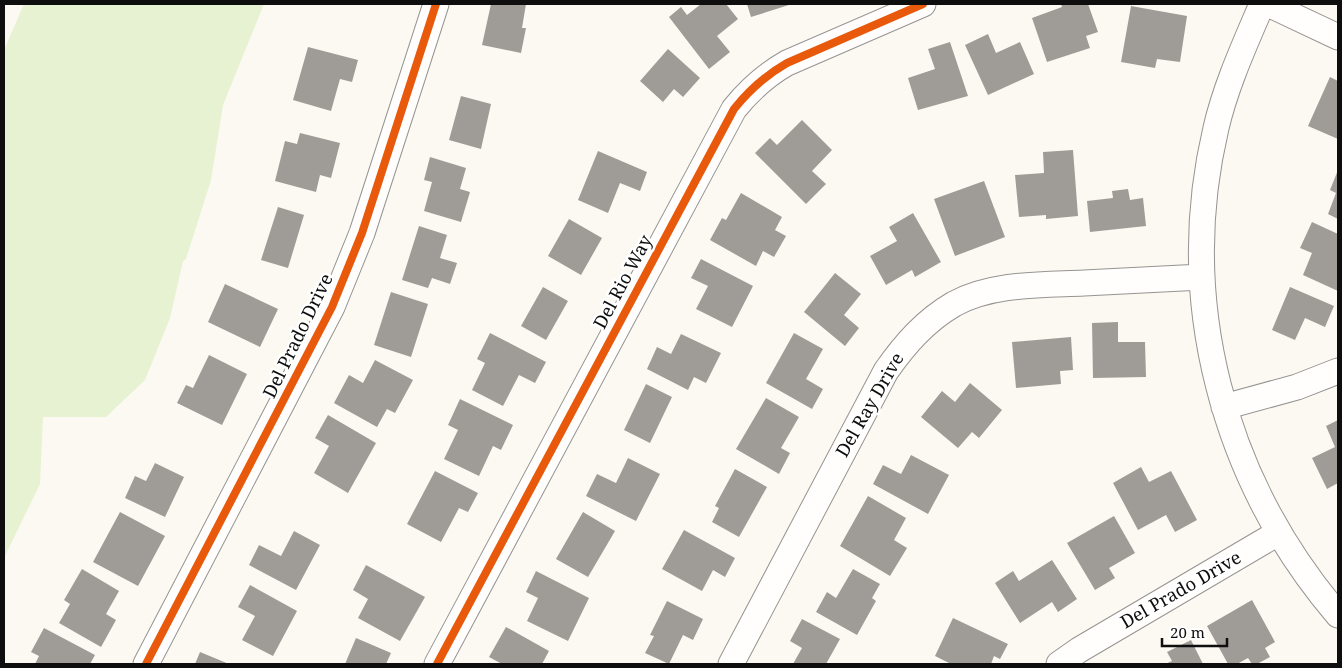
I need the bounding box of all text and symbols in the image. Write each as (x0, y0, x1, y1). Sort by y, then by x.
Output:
street label: Del Rio Way (587, 230, 657, 333)
street label: Del Prado Drive (257, 269, 338, 402)
street label: Del Ray Drive (830, 348, 909, 461)
street label: Del Prado Drive (1116, 545, 1245, 633)
scale bar (1162, 616, 1227, 648)
text: 20 m (1170, 622, 1205, 642)

